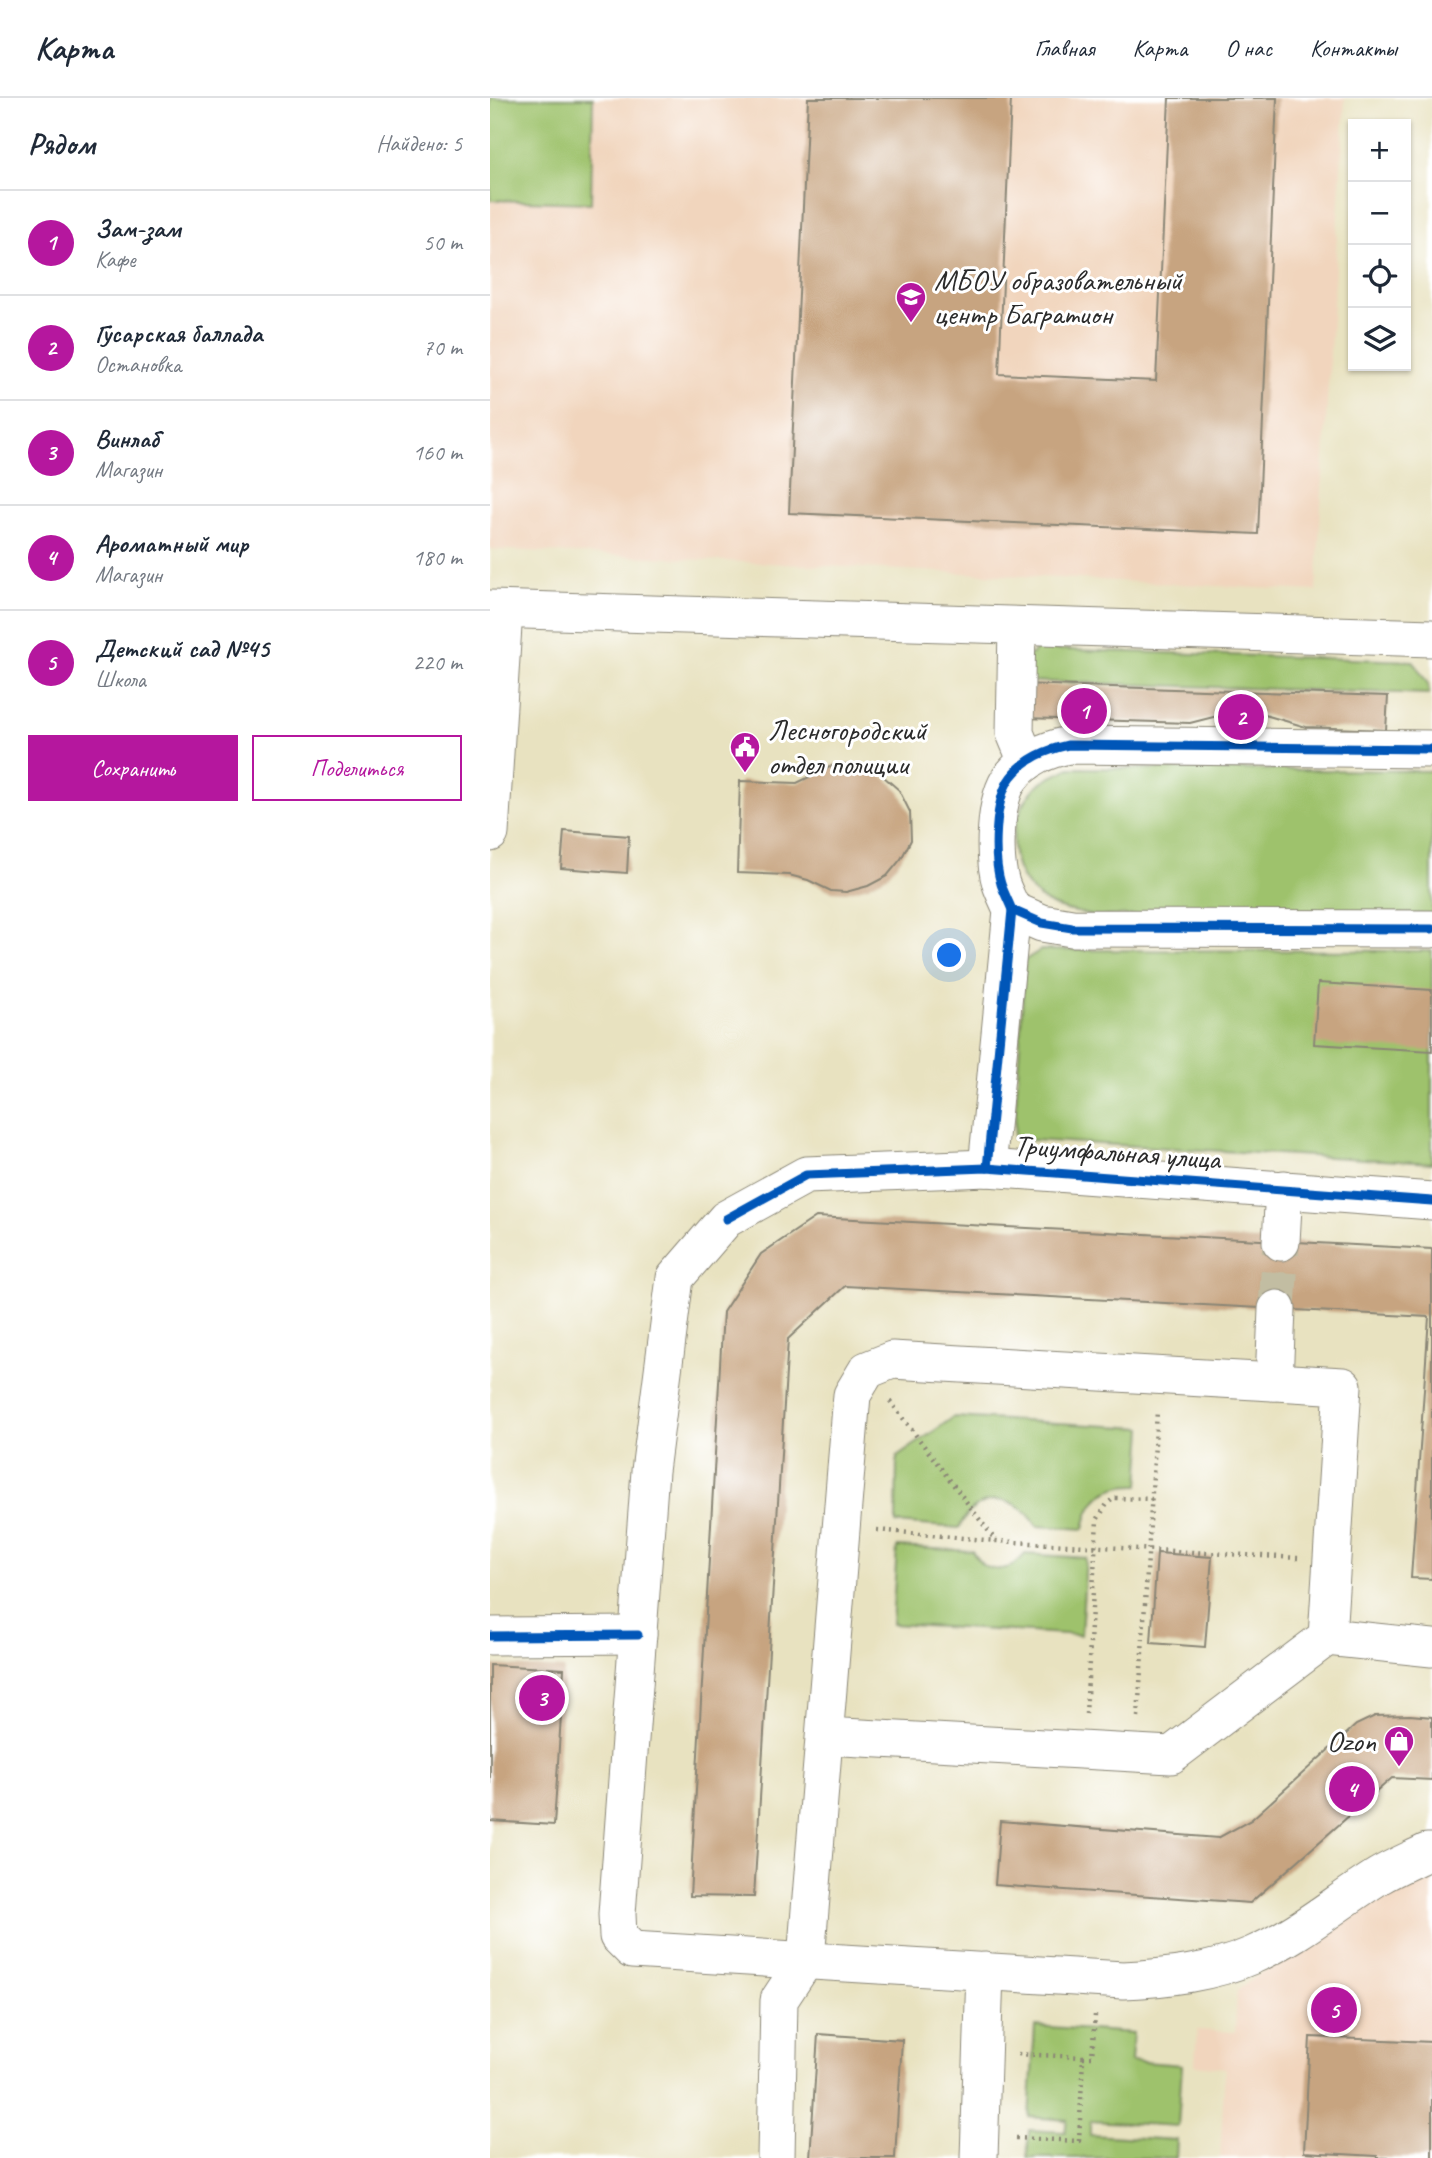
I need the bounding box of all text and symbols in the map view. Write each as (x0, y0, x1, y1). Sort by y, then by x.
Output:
text: Карта (35, 27, 114, 69)
text: Главная (1034, 33, 1095, 63)
text: Карта (1133, 33, 1187, 63)
text: О нас (1225, 33, 1272, 63)
text: Контакты (1310, 33, 1397, 63)
map controls (1348, 119, 1411, 371)
button: + (1348, 119, 1411, 182)
text: Рядом (28, 125, 95, 163)
text: Найдено: 5 (376, 129, 462, 158)
button: − (1348, 182, 1411, 245)
text: Зам-зам (95, 212, 181, 245)
text: 1 (46, 228, 56, 257)
text: 50 m (423, 228, 462, 257)
text: Кафе (95, 245, 136, 274)
button: locate (1348, 245, 1411, 308)
place label: МБОУ образовательный центр Багратион (934, 261, 1183, 333)
school or university icon: МБОУ образовательный центр Багратион (894, 280, 928, 324)
button: layers (1348, 308, 1411, 371)
text: Гусарская баллада (95, 317, 262, 350)
text: 2 (46, 333, 56, 362)
text: 70 m (423, 333, 462, 362)
text: Остановка (95, 350, 181, 379)
text: Винлаб (95, 422, 159, 455)
text: 3 (46, 438, 56, 467)
text: 160 m (413, 438, 462, 467)
text: Магазин (95, 455, 162, 484)
text: Ароматный мир (95, 527, 248, 560)
text: 4 (46, 543, 56, 572)
text: 180 m (413, 543, 462, 572)
text: Магазин (95, 560, 162, 589)
text: Детский сад №45 (95, 632, 269, 665)
text: 5 (46, 648, 56, 677)
text: 220 m (413, 648, 462, 677)
text: Школа (95, 665, 146, 694)
pin: 1 (1061, 685, 1107, 737)
pin: 2 (1218, 691, 1264, 743)
place label: Лесногородский отдел полиции (768, 711, 928, 783)
public building icon: Лесногородский отдел полиции (728, 730, 762, 774)
button: Сохранить (28, 735, 238, 801)
button: Поделиться (252, 735, 462, 801)
your location (932, 938, 966, 972)
street label: Триумфальная улица (1012, 1126, 1224, 1178)
pin: 3 (519, 1672, 565, 1724)
place label: Ozon (1327, 1722, 1376, 1760)
shop icon: Ozon (1382, 1724, 1416, 1768)
pin: 4 (1329, 1763, 1375, 1815)
pin: 5 (1311, 1984, 1357, 2036)

